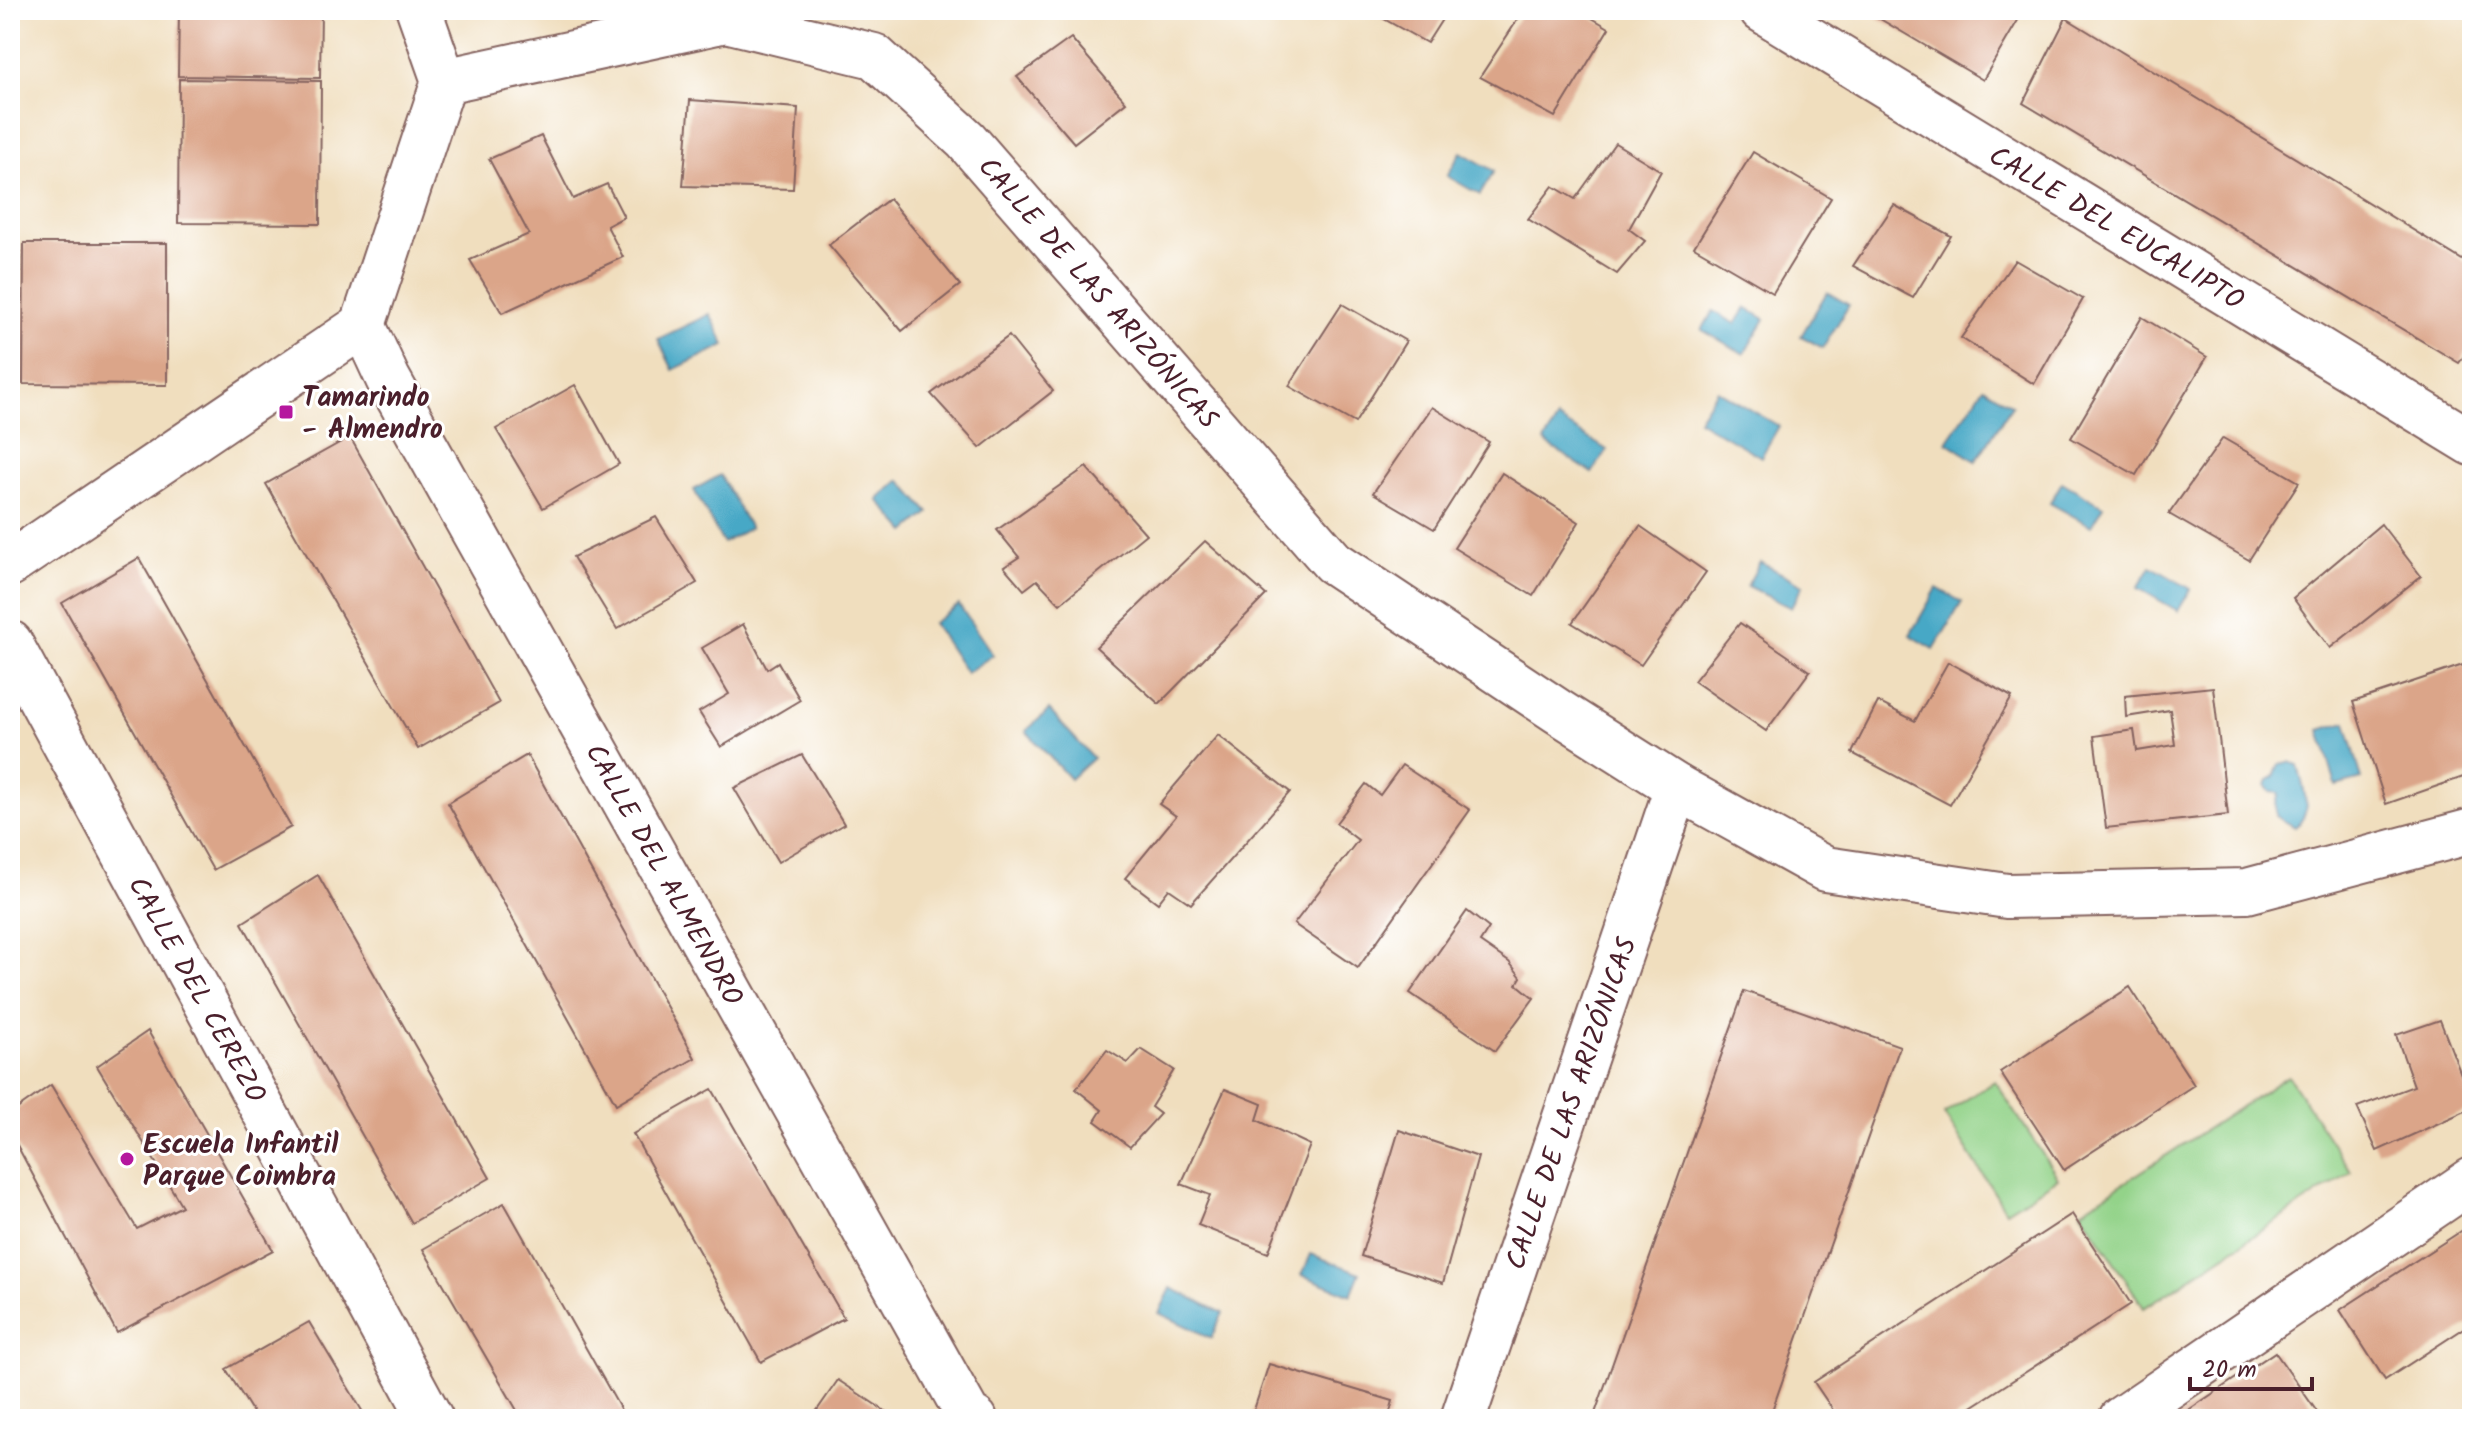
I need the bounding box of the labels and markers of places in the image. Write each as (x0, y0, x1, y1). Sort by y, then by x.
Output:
place label: Tamarindo - Almendro (302, 376, 443, 453)
marker: Tamarindo - Almendro (277, 403, 295, 421)
place label: Escuela Infantil Parque Coimbra (143, 1123, 339, 1200)
marker: Escuela Infantil Parque Coimbra (118, 1150, 136, 1168)

